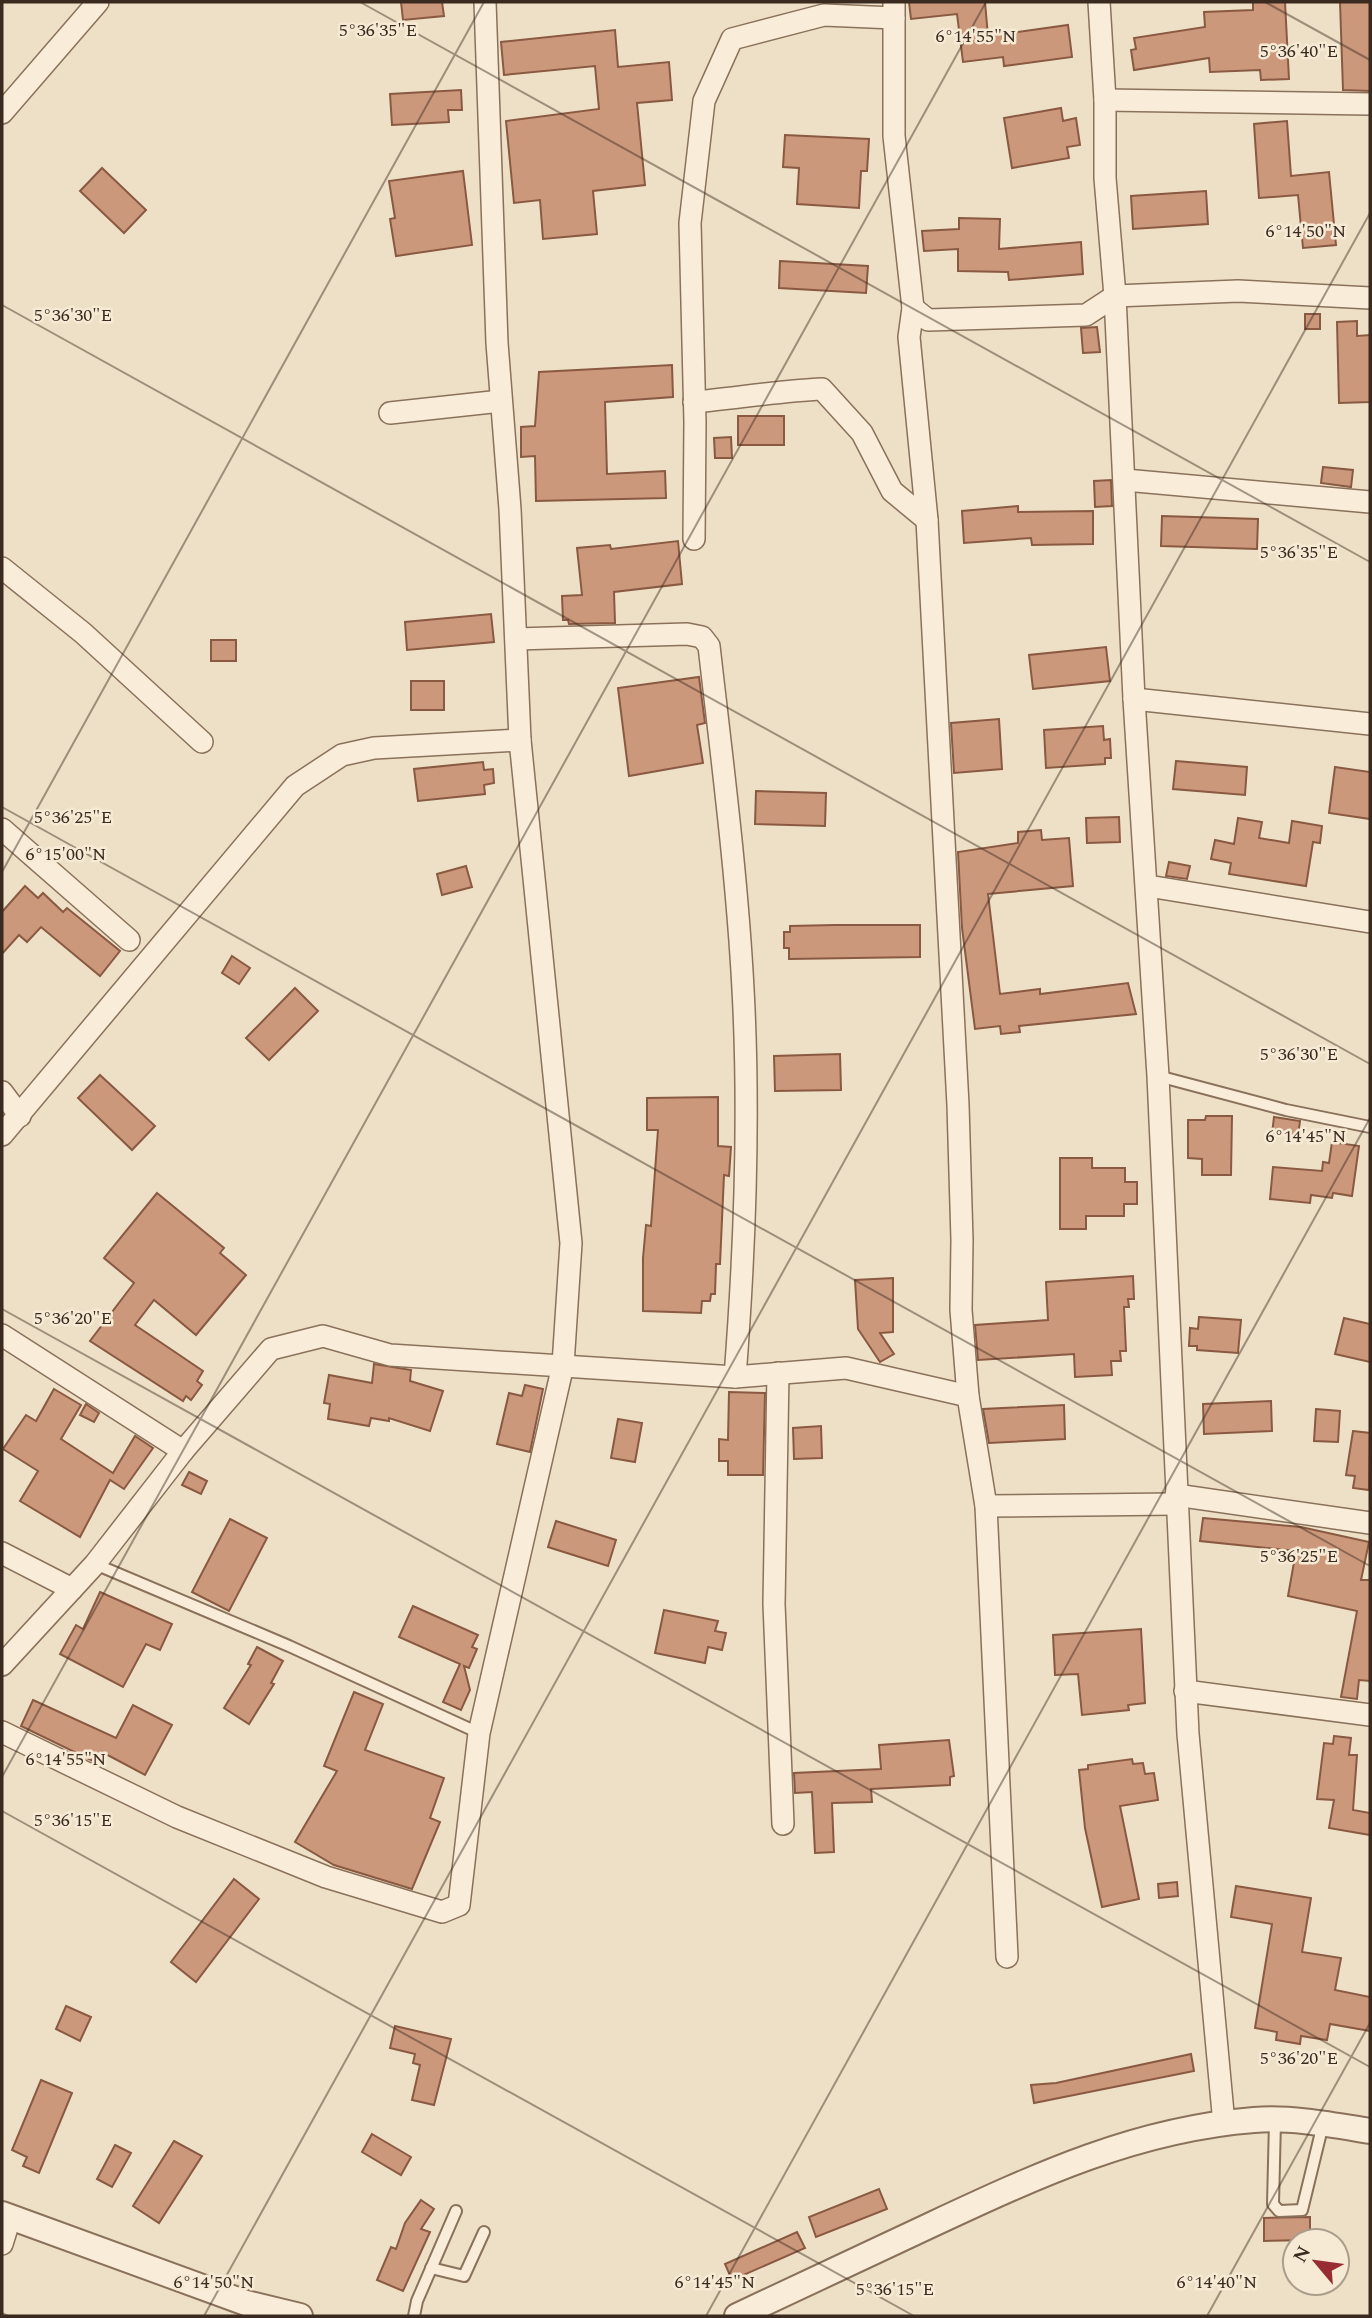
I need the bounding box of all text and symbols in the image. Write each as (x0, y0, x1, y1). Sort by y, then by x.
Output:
text: 5°36'35"E (339, 17, 417, 44)
text: 6°14'55"N (936, 23, 1016, 50)
text: 5°36'40"E (1260, 38, 1338, 65)
text: 6°14'50"N (1266, 218, 1346, 245)
text: 5°36'30"E (34, 302, 112, 329)
text: 5°36'35"E (1260, 539, 1338, 566)
text: 5°36'25"E (34, 804, 112, 831)
text: 6°15'00"N (26, 841, 106, 868)
text: 5°36'30"E (1260, 1041, 1338, 1068)
text: 6°14'45"N (1266, 1123, 1346, 1150)
text: 5°36'20"E (34, 1305, 112, 1332)
text: 5°36'25"E (1260, 1543, 1338, 1570)
text: 6°14'55"N (26, 1746, 106, 1773)
text: 5°36'15"E (34, 1807, 112, 1834)
text: 5°36'20"E (1260, 2045, 1338, 2072)
north arrow (1281, 2227, 1351, 2297)
text: N (1286, 2241, 1319, 2268)
text: 6°14'50"N (174, 2269, 254, 2296)
text: 6°14'45"N (675, 2269, 755, 2296)
text: 6°14'40"N (1177, 2269, 1257, 2296)
text: 5°36'15"E (856, 2276, 934, 2303)

